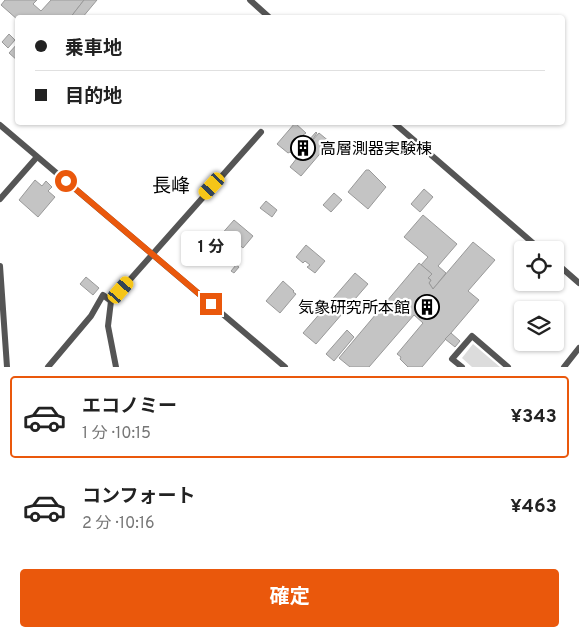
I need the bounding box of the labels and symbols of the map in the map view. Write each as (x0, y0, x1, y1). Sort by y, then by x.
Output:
building icon: 高層測器実験棟 (290, 135, 316, 161)
place label: 高層測器実験棟 (320, 140, 432, 160)
route start (55, 170, 77, 192)
car (196, 170, 227, 202)
district label: 長峰 (152, 175, 190, 199)
callout: 1 分 (181, 232, 241, 266)
car (105, 274, 136, 306)
route end (200, 293, 222, 315)
building icon: 気象研究所本館 (414, 294, 440, 320)
place label: 気象研究所本館 (298, 299, 410, 319)

